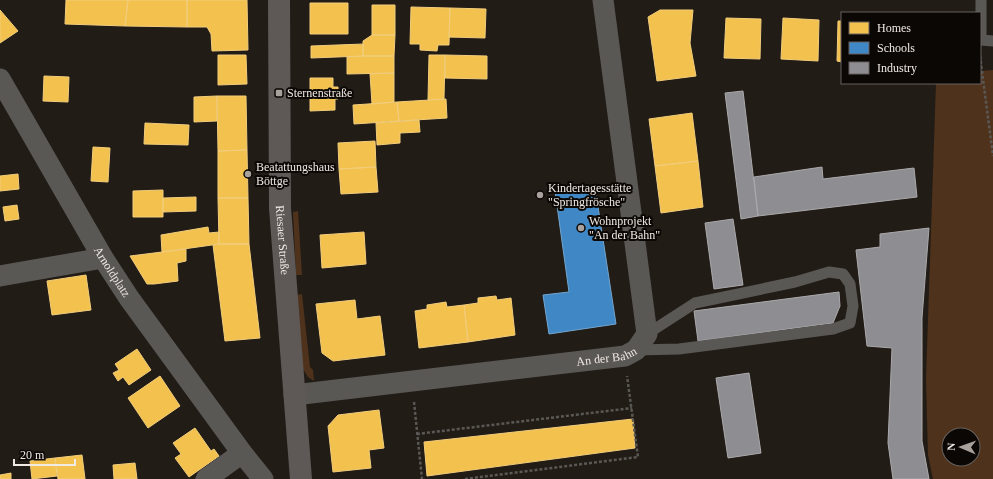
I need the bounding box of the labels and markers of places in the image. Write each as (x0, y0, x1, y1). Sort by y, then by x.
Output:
place label: Sternenstraße (287, 86, 352, 100)
marker: Sternenstraße (274, 88, 284, 98)
place label: Beatattungshaus Böttge (256, 160, 335, 188)
marker: Beatattungshaus Böttge (243, 169, 253, 179)
place label: Kindertagesstätte "Springfrösche" (548, 181, 631, 209)
marker: Kindertagesstätte "Springfrösche" (535, 190, 545, 200)
place label: Wohnprojekt "An der Bahn" (589, 214, 660, 242)
marker: Wohnprojekt "An der Bahn" (576, 223, 586, 233)

